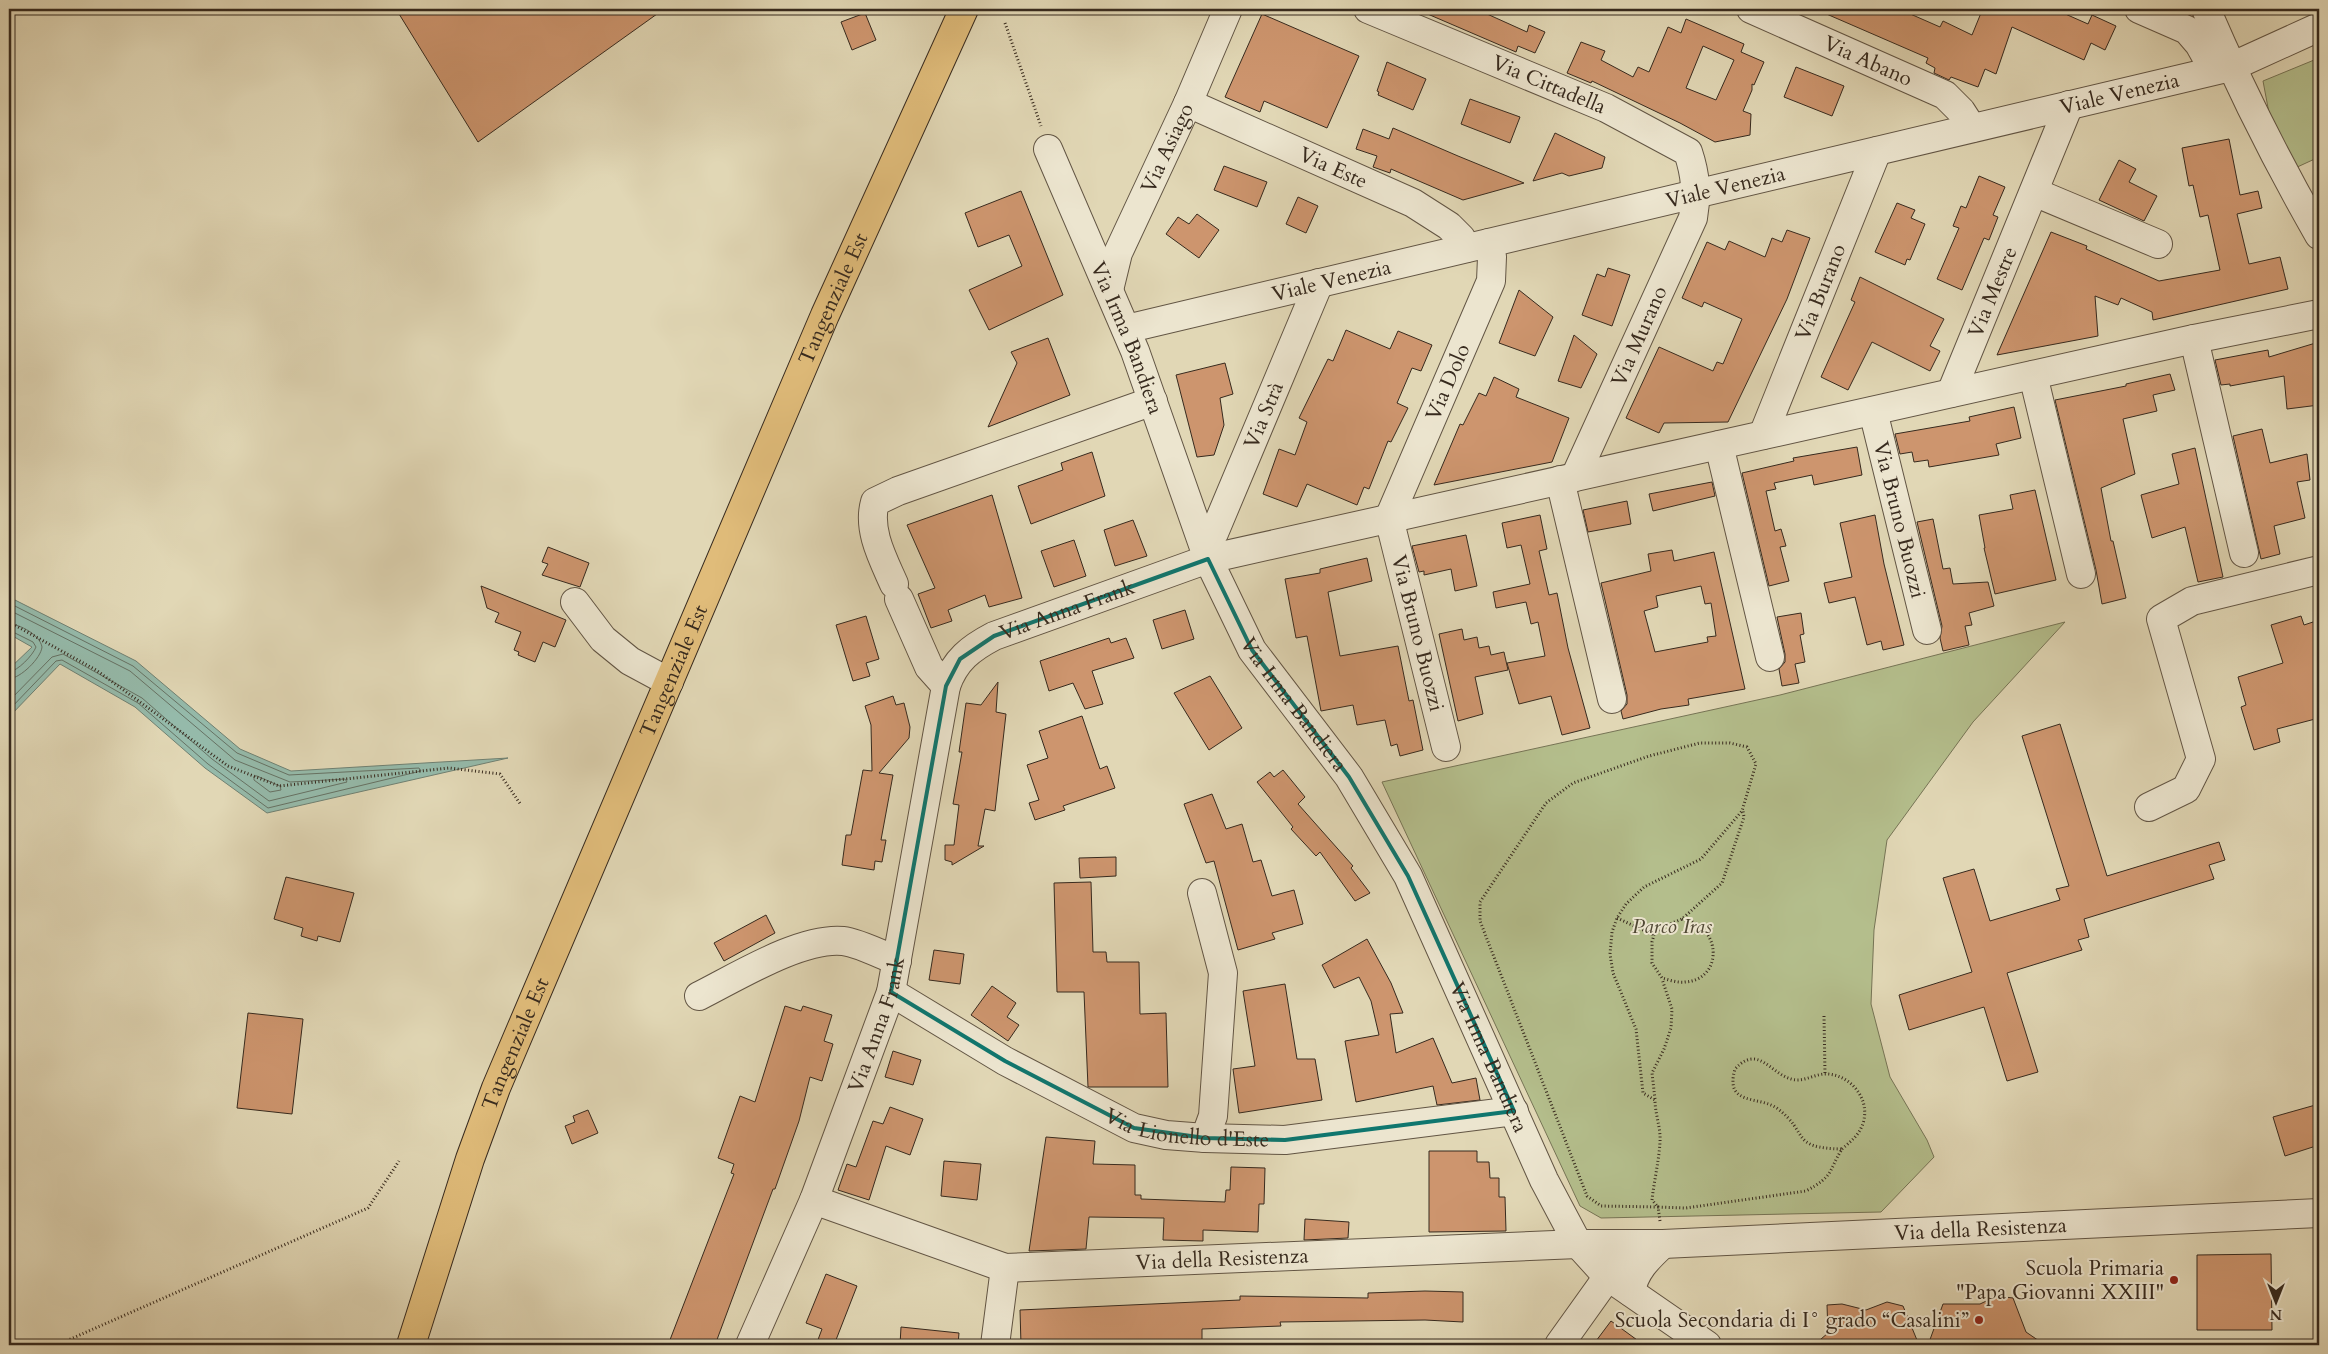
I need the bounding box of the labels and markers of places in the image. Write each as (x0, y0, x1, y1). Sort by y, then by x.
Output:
place label: Scuola Primaria "Papa Giovanni XXIII" (1956, 1254, 2164, 1307)
marker: Scuola Primaria "Papa Giovanni XXIII" (2168, 1274, 2180, 1286)
place label: Scuola Secondaria di I° grado “Casalini” (1615, 1306, 1969, 1335)
marker: Scuola Secondaria di I° grado “Casalini” (1973, 1314, 1985, 1326)

